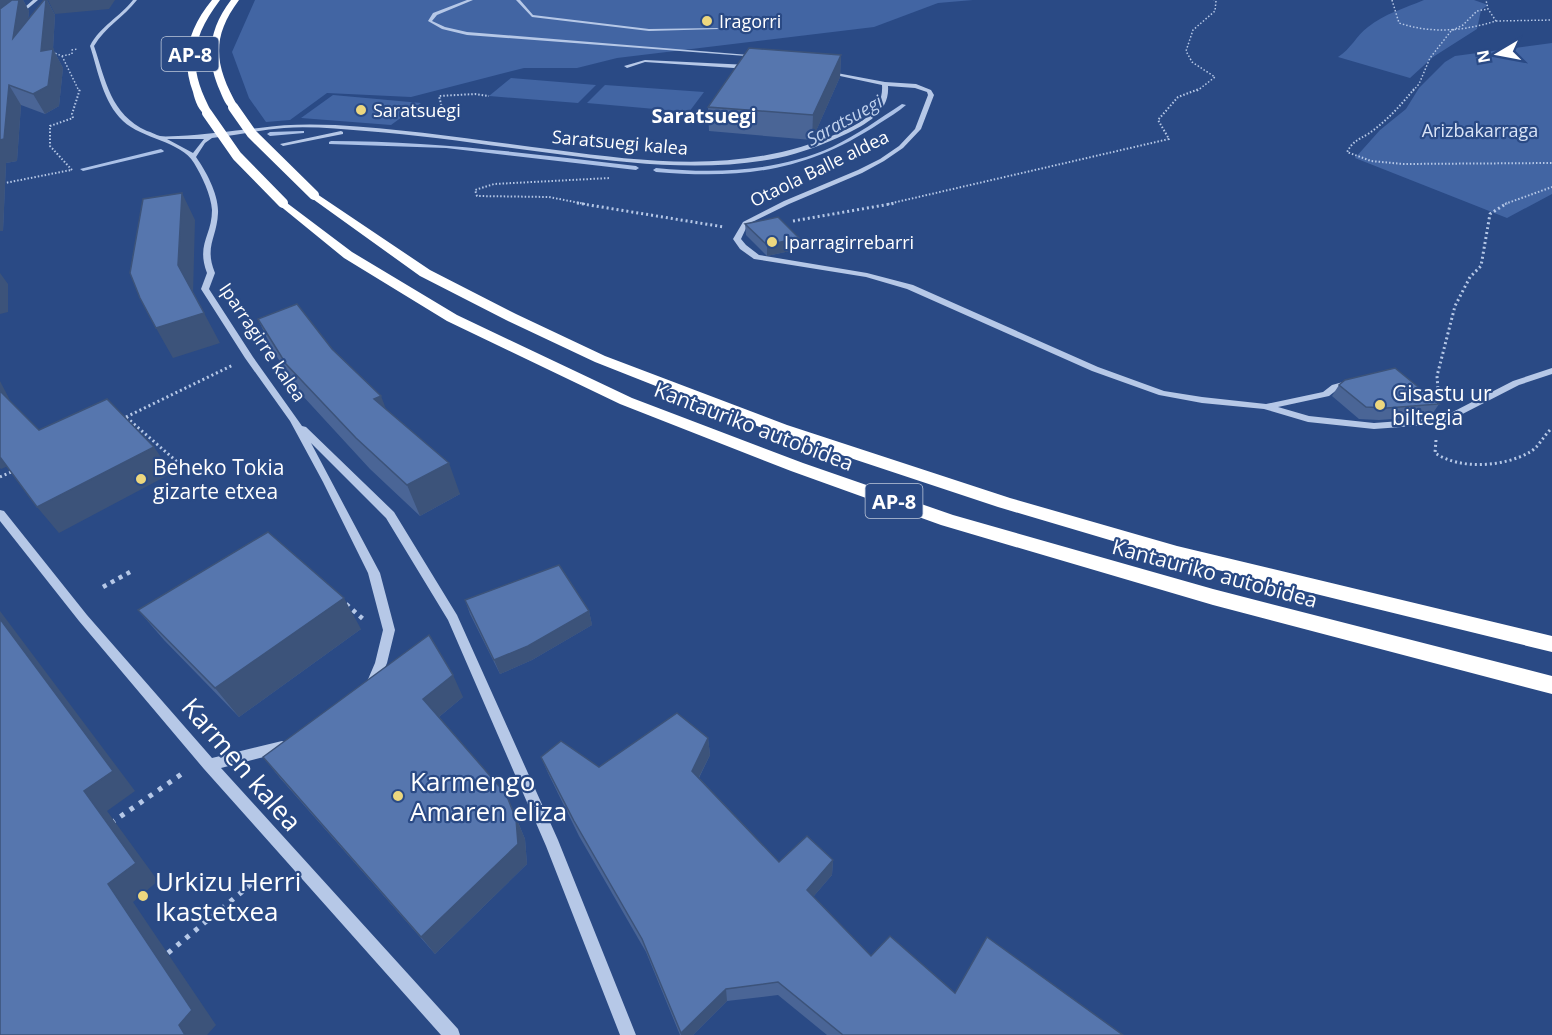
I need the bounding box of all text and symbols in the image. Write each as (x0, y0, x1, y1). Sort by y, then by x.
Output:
place label: Iragorri (719, 9, 781, 33)
marker: Iragorri (700, 14, 714, 28)
north arrow (1468, 24, 1528, 84)
road number: AP-8 (162, 37, 219, 71)
text: N (1471, 48, 1495, 65)
water label: Saratsuegi (802, 89, 887, 151)
place label: Saratsuegi (373, 98, 461, 122)
district label: Saratsuegi (651, 102, 757, 129)
marker: Saratsuegi (354, 103, 368, 117)
park label: Arizbakarraga (1422, 118, 1538, 142)
street label: Saratsuegi kalea (551, 124, 689, 160)
street label: Otaola Balle aldea (746, 124, 892, 212)
place label: Iparragirrebarri (784, 230, 914, 254)
marker: Iparragirrebarri (765, 235, 779, 249)
street label: Iparragirre kalea (214, 278, 312, 406)
street label: Kantauriko autobidea (650, 375, 858, 477)
place label: Gisastu ur biltegia (1392, 379, 1492, 431)
marker: Gisastu ur biltegia (1373, 398, 1387, 412)
place label: Beheko Tokia gizarte etxea (153, 453, 284, 505)
marker: Beheko Tokia gizarte etxea (134, 472, 148, 486)
road number: AP-8 (866, 484, 922, 518)
street label: Kantauriko autobidea (1109, 532, 1321, 614)
street label: Karmen kalea (174, 690, 310, 838)
place label: Karmengo Amaren eliza (410, 763, 567, 829)
marker: Karmengo Amaren eliza (391, 789, 405, 803)
place label: Urkizu Herri Ikastetxea (155, 863, 301, 929)
marker: Urkizu Herri Ikastetxea (136, 889, 150, 903)

